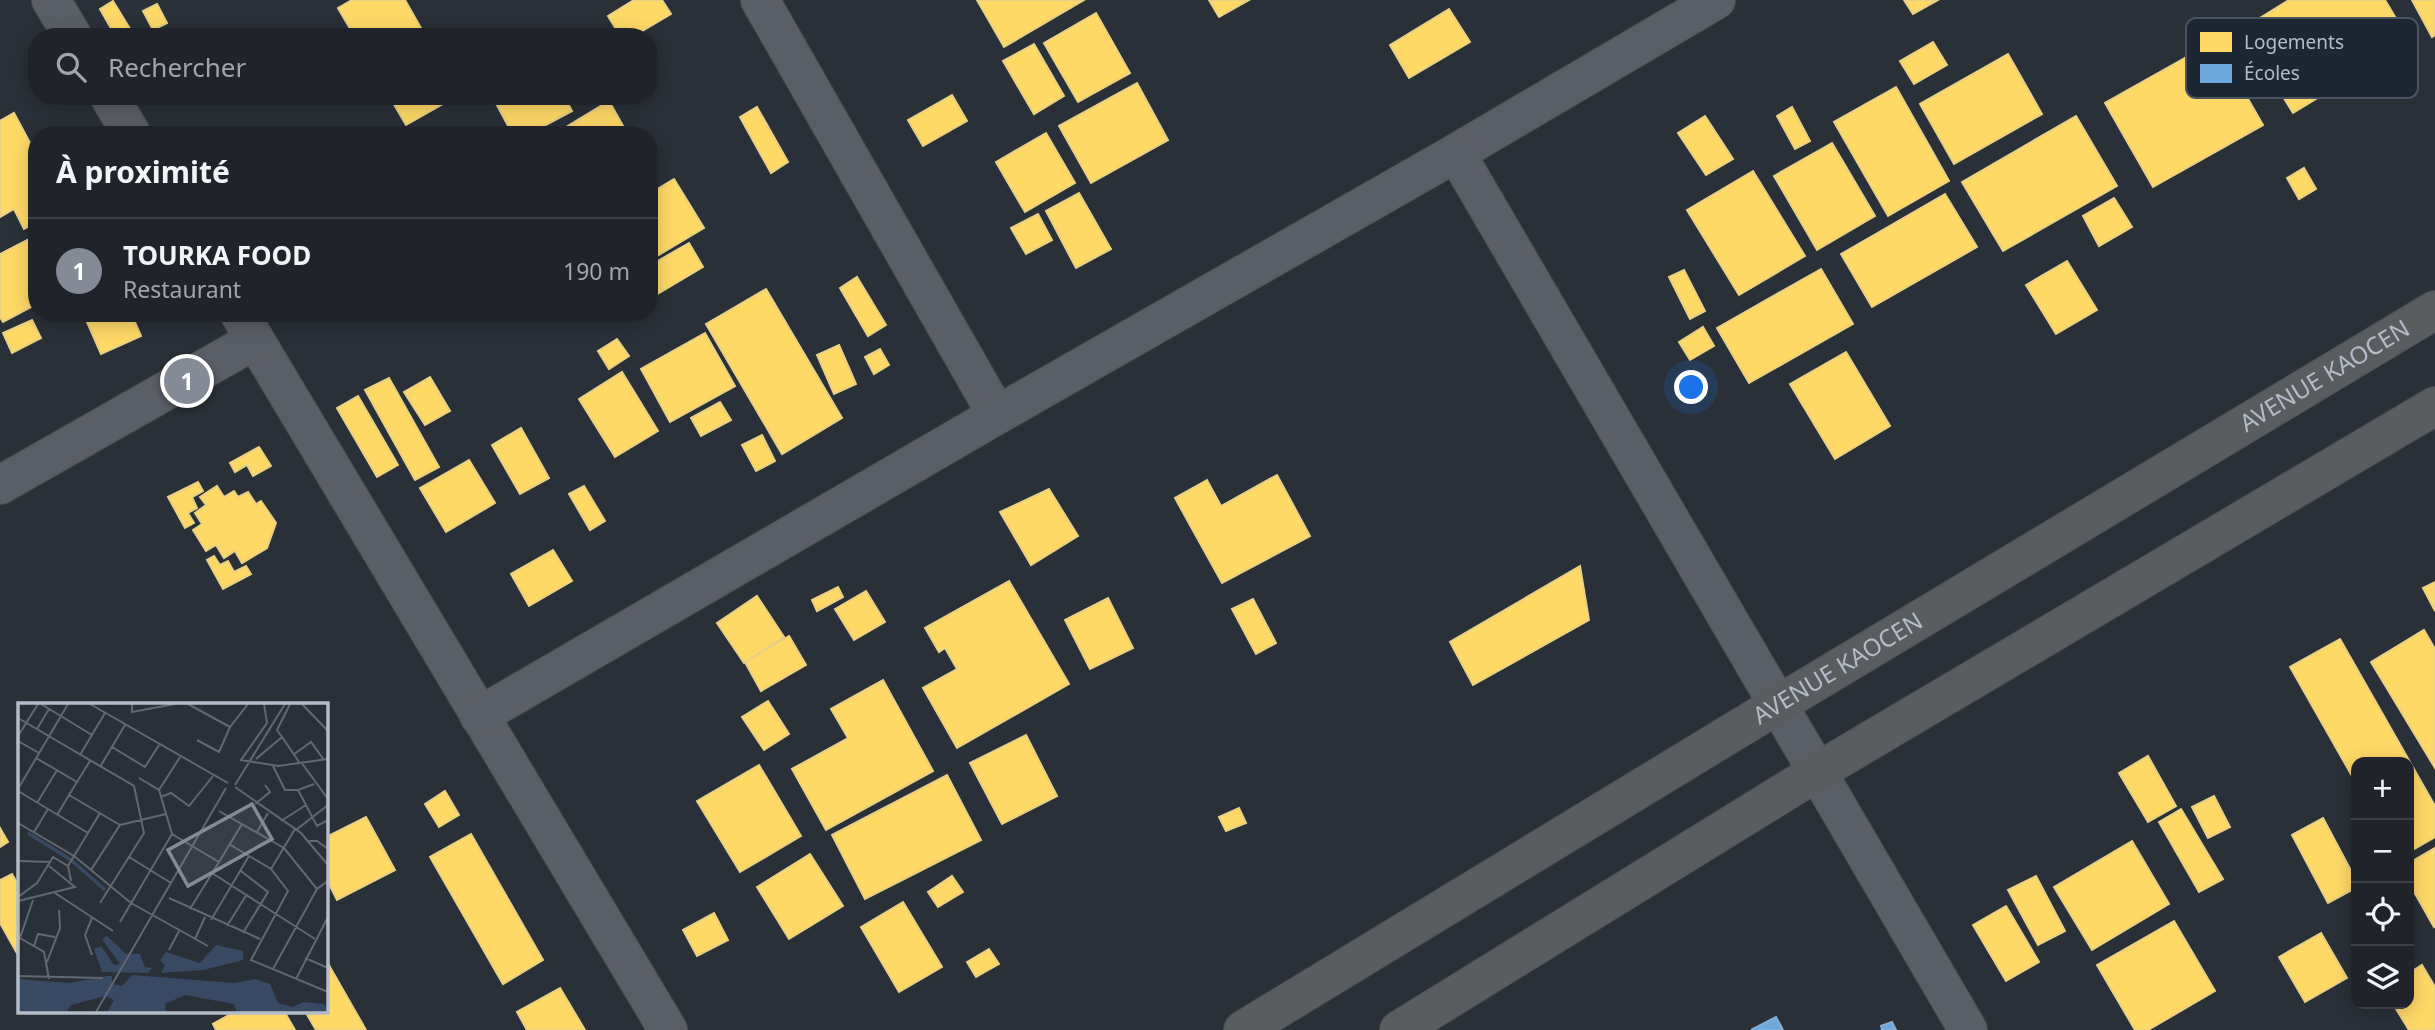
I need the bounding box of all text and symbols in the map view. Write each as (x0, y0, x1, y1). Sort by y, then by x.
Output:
legend (2186, 18, 2418, 98)
search box (28, 28, 658, 105)
text: Logements (2244, 29, 2344, 55)
icon: search (52, 48, 90, 86)
text: Rechercher (108, 49, 246, 85)
text: Écoles (2244, 60, 2300, 86)
text: À proximité (56, 151, 230, 192)
text: TOURKA FOOD (123, 237, 311, 273)
text: 1 (72, 255, 86, 287)
text: 190 m (563, 255, 630, 287)
text: Restaurant (123, 273, 241, 305)
street label: AVENUE KAOCEN (2233, 311, 2415, 439)
pin: 1 (164, 355, 210, 407)
your location (1674, 370, 1708, 404)
street label: AVENUE KAOCEN (1746, 604, 1928, 731)
inset map (18, 703, 327, 1012)
map controls (2351, 757, 2414, 1009)
button: + (2351, 757, 2414, 820)
button: − (2351, 820, 2414, 883)
button: locate (2351, 883, 2414, 946)
button: layers (2351, 946, 2414, 1009)

